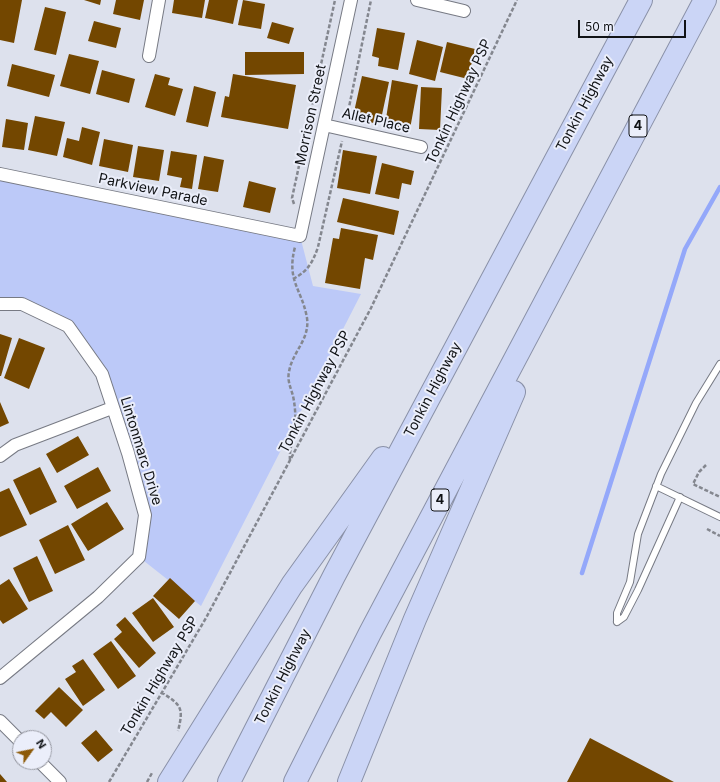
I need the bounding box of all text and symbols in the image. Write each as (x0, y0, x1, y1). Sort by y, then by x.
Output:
scale bar (580, 12, 688, 38)
text: 50 m (585, 19, 614, 34)
street label: Tonkin Highway PSP (423, 37, 495, 167)
street label: Tonkin Highway (553, 53, 617, 155)
street label: Morrison Street (292, 63, 330, 167)
street label: Allet Place (340, 105, 412, 137)
road number: 4 (629, 115, 647, 137)
street label: Parkview Parade (97, 170, 209, 210)
street label: Tonkin Highway PSP (276, 328, 354, 456)
street label: Tonkin Highway (401, 339, 465, 441)
street label: Lintonmarc Drive (117, 395, 165, 507)
road number: 4 (431, 489, 449, 511)
street label: Tonkin Highway PSP (118, 613, 202, 739)
street label: Tonkin Highway (252, 626, 314, 728)
north arrow (12, 730, 52, 770)
text: N (33, 737, 49, 751)

